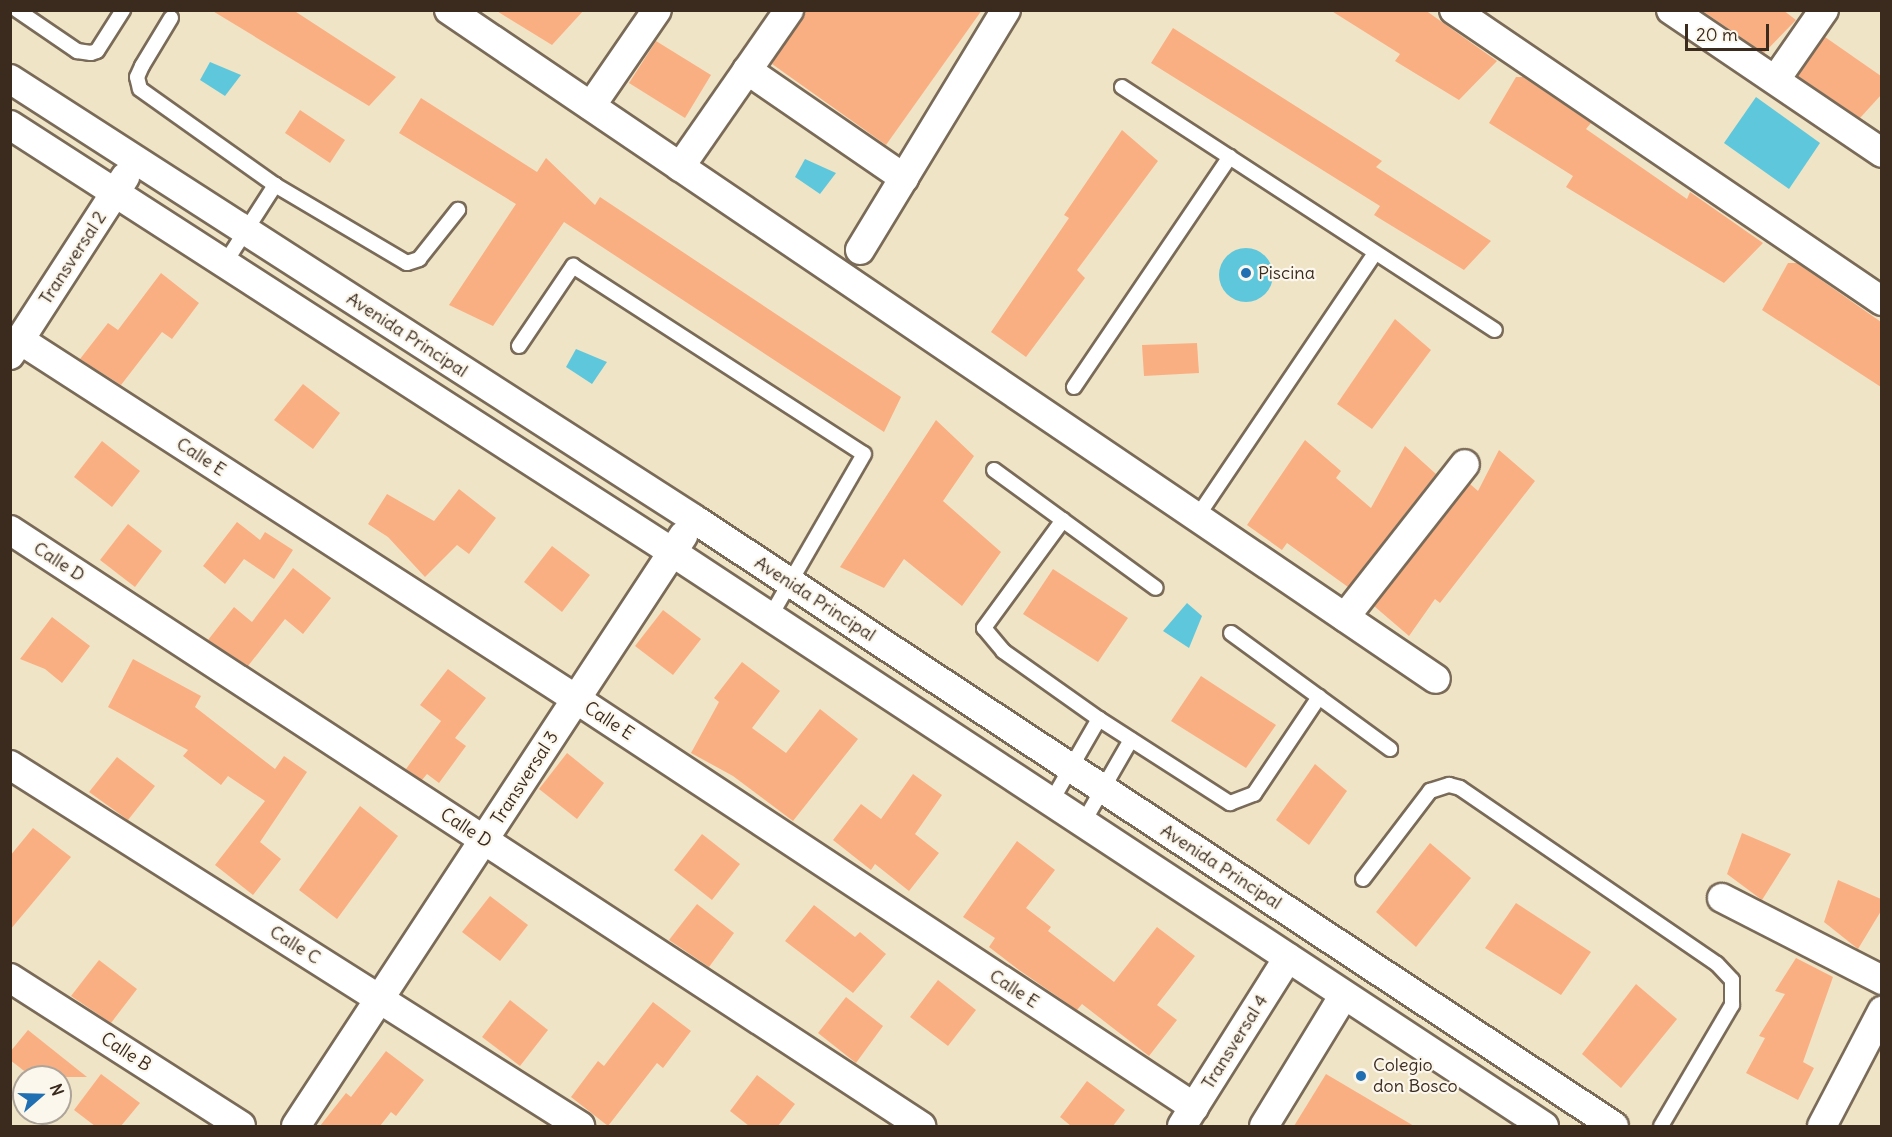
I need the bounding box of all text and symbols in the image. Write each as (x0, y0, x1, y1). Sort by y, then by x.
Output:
scale bar (1688, 12, 1772, 50)
text: 20 m (1696, 23, 1738, 46)
street label: Transversal 2 (35, 207, 111, 309)
place label: Piscina (1258, 262, 1315, 284)
marker: Piscina (1239, 266, 1253, 280)
street label: Avenida Principal (342, 288, 472, 382)
street label: Calle E (172, 433, 230, 481)
street label: Calle D (29, 537, 89, 587)
street label: Avenida Principal (750, 552, 880, 646)
street label: Calle E (580, 697, 638, 745)
street label: Transversal 3 (487, 727, 563, 829)
street label: Calle D (436, 803, 496, 853)
street label: Avenida Principal (1156, 820, 1286, 914)
street label: Calle C (266, 921, 324, 969)
street label: Calle E (985, 965, 1043, 1013)
street label: Transversal 4 (1197, 991, 1273, 1093)
street label: Calle B (97, 1028, 155, 1076)
place label: Colegio don Bosco (1373, 1055, 1458, 1098)
north arrow (12, 1065, 72, 1125)
marker: Colegio don Bosco (1354, 1069, 1368, 1083)
text: N (46, 1081, 68, 1098)

